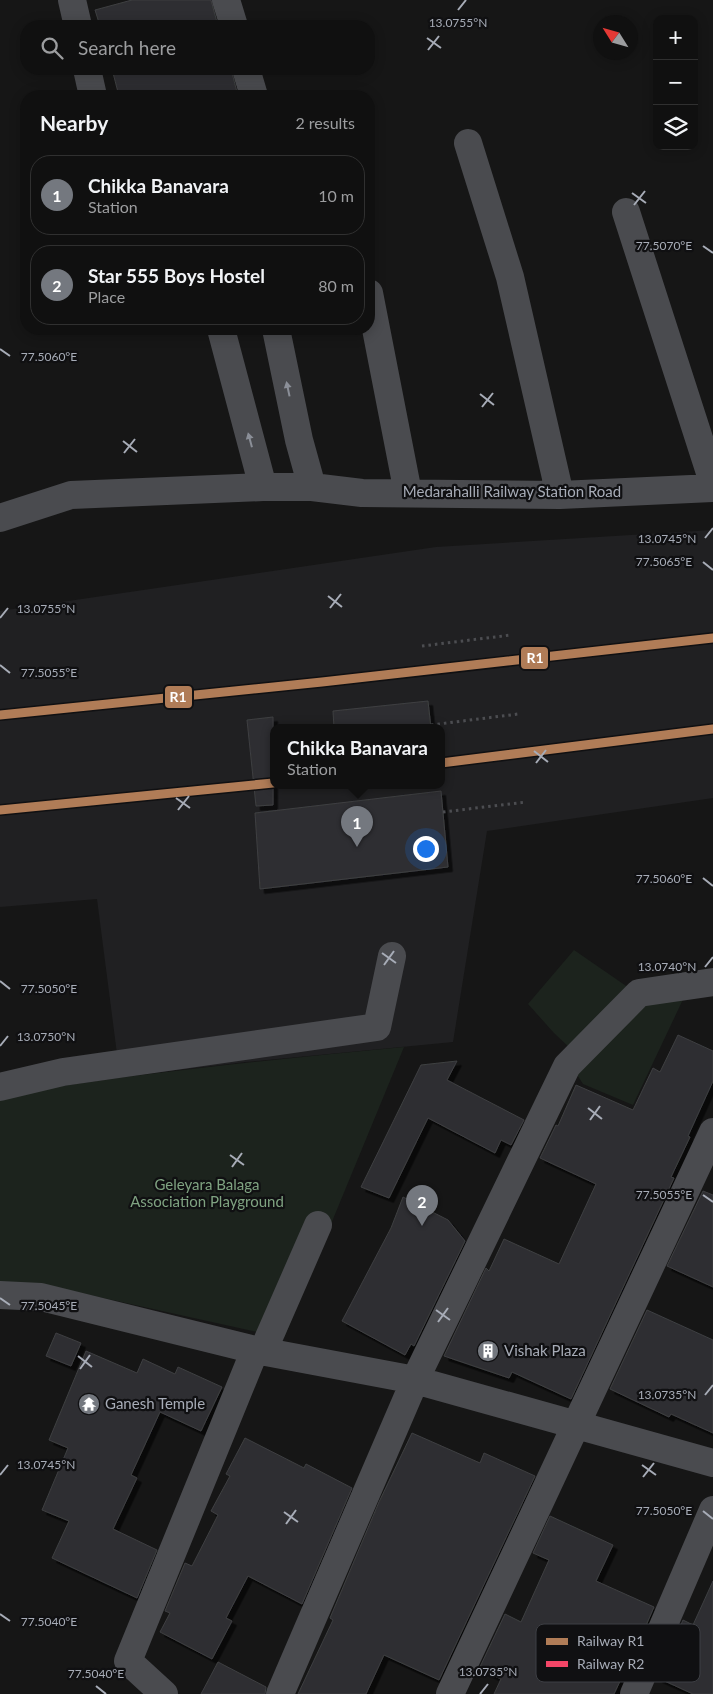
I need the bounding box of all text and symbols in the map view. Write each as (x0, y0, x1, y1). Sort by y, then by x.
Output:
text: 13.0755°N (429, 15, 487, 30)
north arrow (593, 15, 638, 60)
map controls (653, 15, 698, 150)
button: + (653, 15, 698, 60)
search box (20, 20, 375, 75)
icon: search (38, 34, 66, 62)
text: Search here (78, 36, 176, 59)
button: − (653, 60, 698, 105)
button: layers (653, 105, 698, 150)
text: Nearby (40, 110, 108, 135)
text: 2 results (295, 113, 355, 132)
text: Chikka Banavara (88, 174, 229, 197)
text: 1 (52, 186, 62, 205)
text: 10 m (318, 186, 354, 205)
text: Station (88, 197, 138, 216)
text: 77.5070°E (636, 238, 692, 253)
text: Star 555 Boys Hostel (88, 264, 265, 287)
text: 2 (52, 276, 62, 295)
text: 80 m (318, 276, 354, 295)
text: Place (88, 287, 125, 306)
text: 77.5060°E (21, 349, 77, 364)
one-way arrow (284, 380, 292, 396)
one-way arrow (246, 433, 254, 448)
street label: Medarahalli Railway Station Road (403, 482, 621, 500)
text: 13.0745°N (638, 531, 696, 546)
text: 77.5065°E (636, 554, 692, 569)
text: 13.0755°N (17, 601, 75, 616)
line badge: R1 (520, 646, 549, 670)
text: R1 (526, 649, 544, 666)
text: 77.5055°E (21, 665, 77, 680)
line badge: R1 (164, 685, 193, 709)
text: R1 (169, 688, 187, 705)
popup (270, 724, 445, 789)
text: Chikka Banavara (287, 736, 428, 759)
text: Station (287, 759, 337, 778)
pin: 1 (341, 806, 373, 847)
your location (413, 836, 439, 862)
text: 77.5060°E (636, 871, 692, 886)
text: 13.0740°N (638, 959, 696, 974)
text: 77.5050°E (21, 981, 77, 996)
text: 13.0750°N (17, 1029, 75, 1044)
park label: Geleyara Balaga Association Playground (130, 1175, 284, 1210)
pin: 2 (406, 1185, 438, 1226)
text: 77.5055°E (636, 1187, 692, 1202)
text: 77.5045°E (21, 1298, 77, 1313)
building icon: Vishak Plaza (476, 1339, 500, 1363)
place label: Vishak Plaza (504, 1341, 586, 1359)
text: 13.0735°N (638, 1387, 696, 1402)
temple icon: Ganesh Temple (77, 1392, 101, 1416)
place label: Ganesh Temple (105, 1394, 205, 1412)
text: 13.0745°N (17, 1457, 75, 1472)
text: 77.5050°E (636, 1503, 692, 1518)
text: 77.5040°E (21, 1614, 77, 1629)
legend (536, 1624, 700, 1682)
text: Railway R1 (577, 1632, 644, 1649)
text: Railway R2 (577, 1655, 644, 1672)
text: 13.0735°N (459, 1664, 517, 1679)
text: 77.5040°E (68, 1666, 124, 1681)

